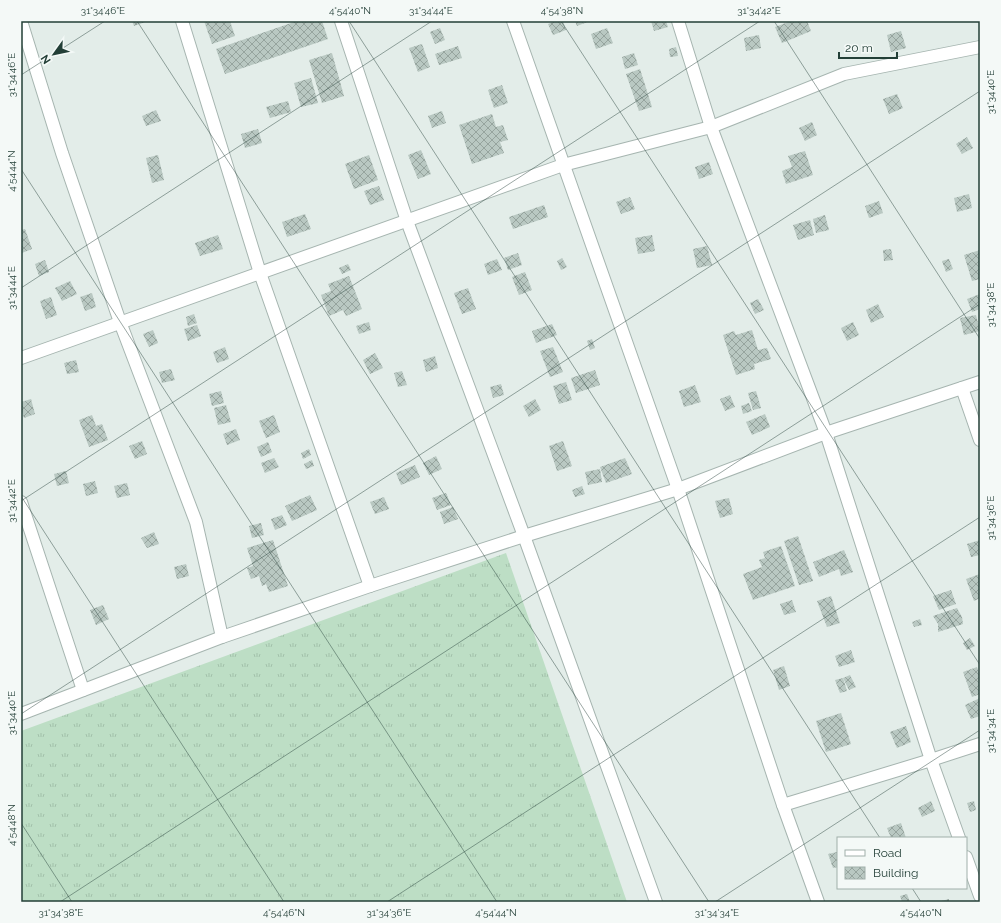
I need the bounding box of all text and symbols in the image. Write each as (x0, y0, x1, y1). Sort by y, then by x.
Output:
text: 31°34'46"E (81, 5, 125, 16)
text: 4°54'40"N (329, 5, 371, 16)
text: 31°34'44"E (409, 5, 453, 16)
text: 4°54'38"N (541, 5, 583, 16)
text: 31°34'42"E (737, 5, 781, 16)
north arrow (34, 34, 74, 74)
scale bar (839, 34, 897, 60)
text: 20 m (845, 41, 873, 55)
text: N (38, 52, 54, 66)
text: 31°34'46"E (6, 53, 17, 97)
text: 31°34'40"E (985, 70, 996, 114)
text: 4°54'44"N (6, 150, 17, 192)
text: 31°34'44"E (6, 266, 17, 310)
text: 31°34'38"E (985, 283, 996, 327)
text: 31°34'42"E (6, 479, 17, 523)
text: 31°34'36"E (985, 496, 996, 540)
text: 31°34'40"E (6, 691, 17, 735)
text: 31°34'34"E (985, 709, 996, 753)
text: 4°54'48"N (6, 804, 17, 846)
legend (837, 837, 967, 889)
text: Road (873, 846, 902, 860)
text: Building (873, 866, 919, 880)
text: 31°34'38"E (39, 907, 83, 918)
text: 4°54'46"N (263, 907, 305, 918)
text: 31°34'36"E (367, 907, 411, 918)
text: 4°54'44"N (475, 907, 517, 918)
text: 31°34'34"E (695, 907, 739, 918)
text: 4°54'40"N (900, 907, 942, 918)

